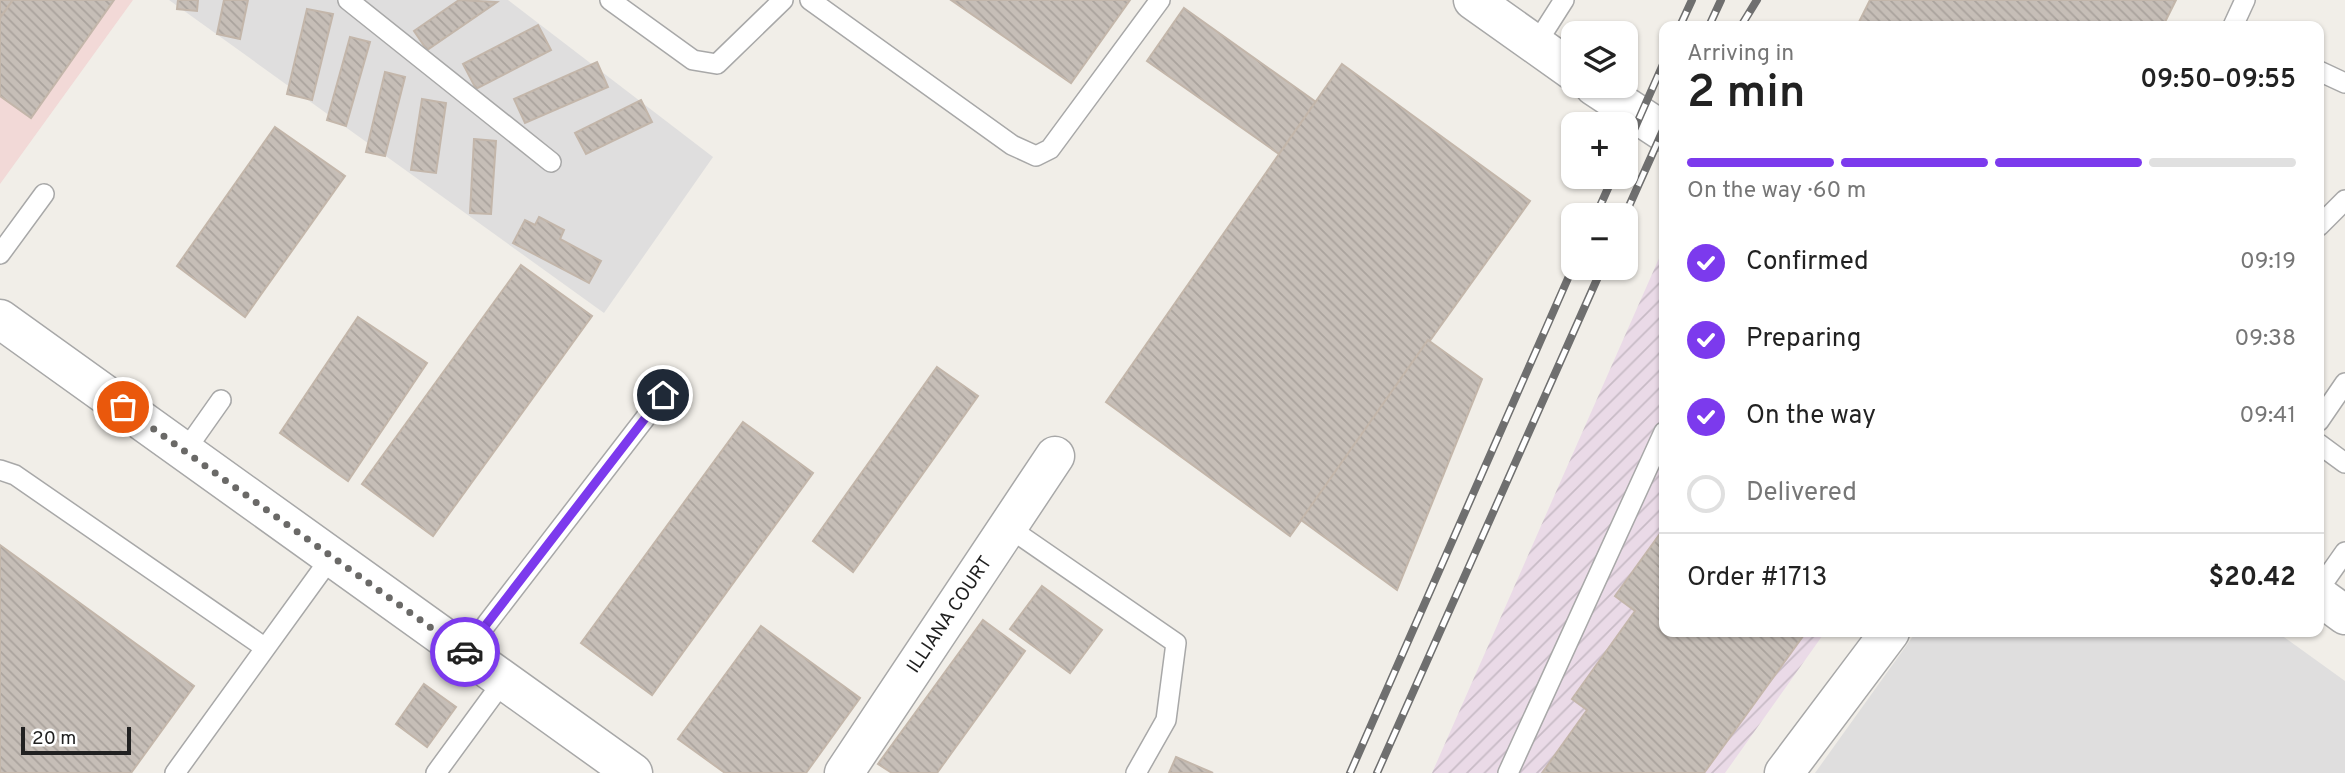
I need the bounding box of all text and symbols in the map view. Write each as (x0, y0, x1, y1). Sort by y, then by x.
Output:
map controls (1561, 21, 1638, 280)
button: layers (1561, 21, 1638, 98)
text: Arriving in (1687, 40, 1794, 69)
text: 09:50–09:55 (2140, 64, 2296, 97)
text: 2 min (1687, 65, 1806, 124)
button: + (1561, 112, 1638, 189)
text: On the way · 60 m (1687, 177, 1866, 206)
button: − (1561, 203, 1638, 280)
icon: check (1687, 244, 1725, 282)
text: Confirmed (1746, 246, 1869, 279)
text: 09:19 (2240, 248, 2296, 277)
icon: check (1687, 321, 1725, 359)
text: Preparing (1746, 323, 1861, 356)
text: 09:38 (2234, 325, 2296, 354)
pin (633, 365, 693, 425)
icon: home (644, 376, 682, 414)
pin (93, 377, 153, 437)
icon: bag (104, 388, 142, 426)
icon: check (1687, 398, 1725, 436)
text: On the way (1746, 400, 1876, 433)
text: 09:41 (2239, 402, 2296, 431)
text: Delivered (1746, 477, 1857, 510)
street label: ILLIANA COURT (902, 552, 998, 678)
text: Order #1713 (1687, 562, 1827, 595)
text: $20.42 (2208, 562, 2296, 595)
courier (430, 617, 500, 687)
icon: car (446, 633, 484, 671)
scale bar (21, 724, 131, 756)
text: 20 m (32, 727, 76, 751)

